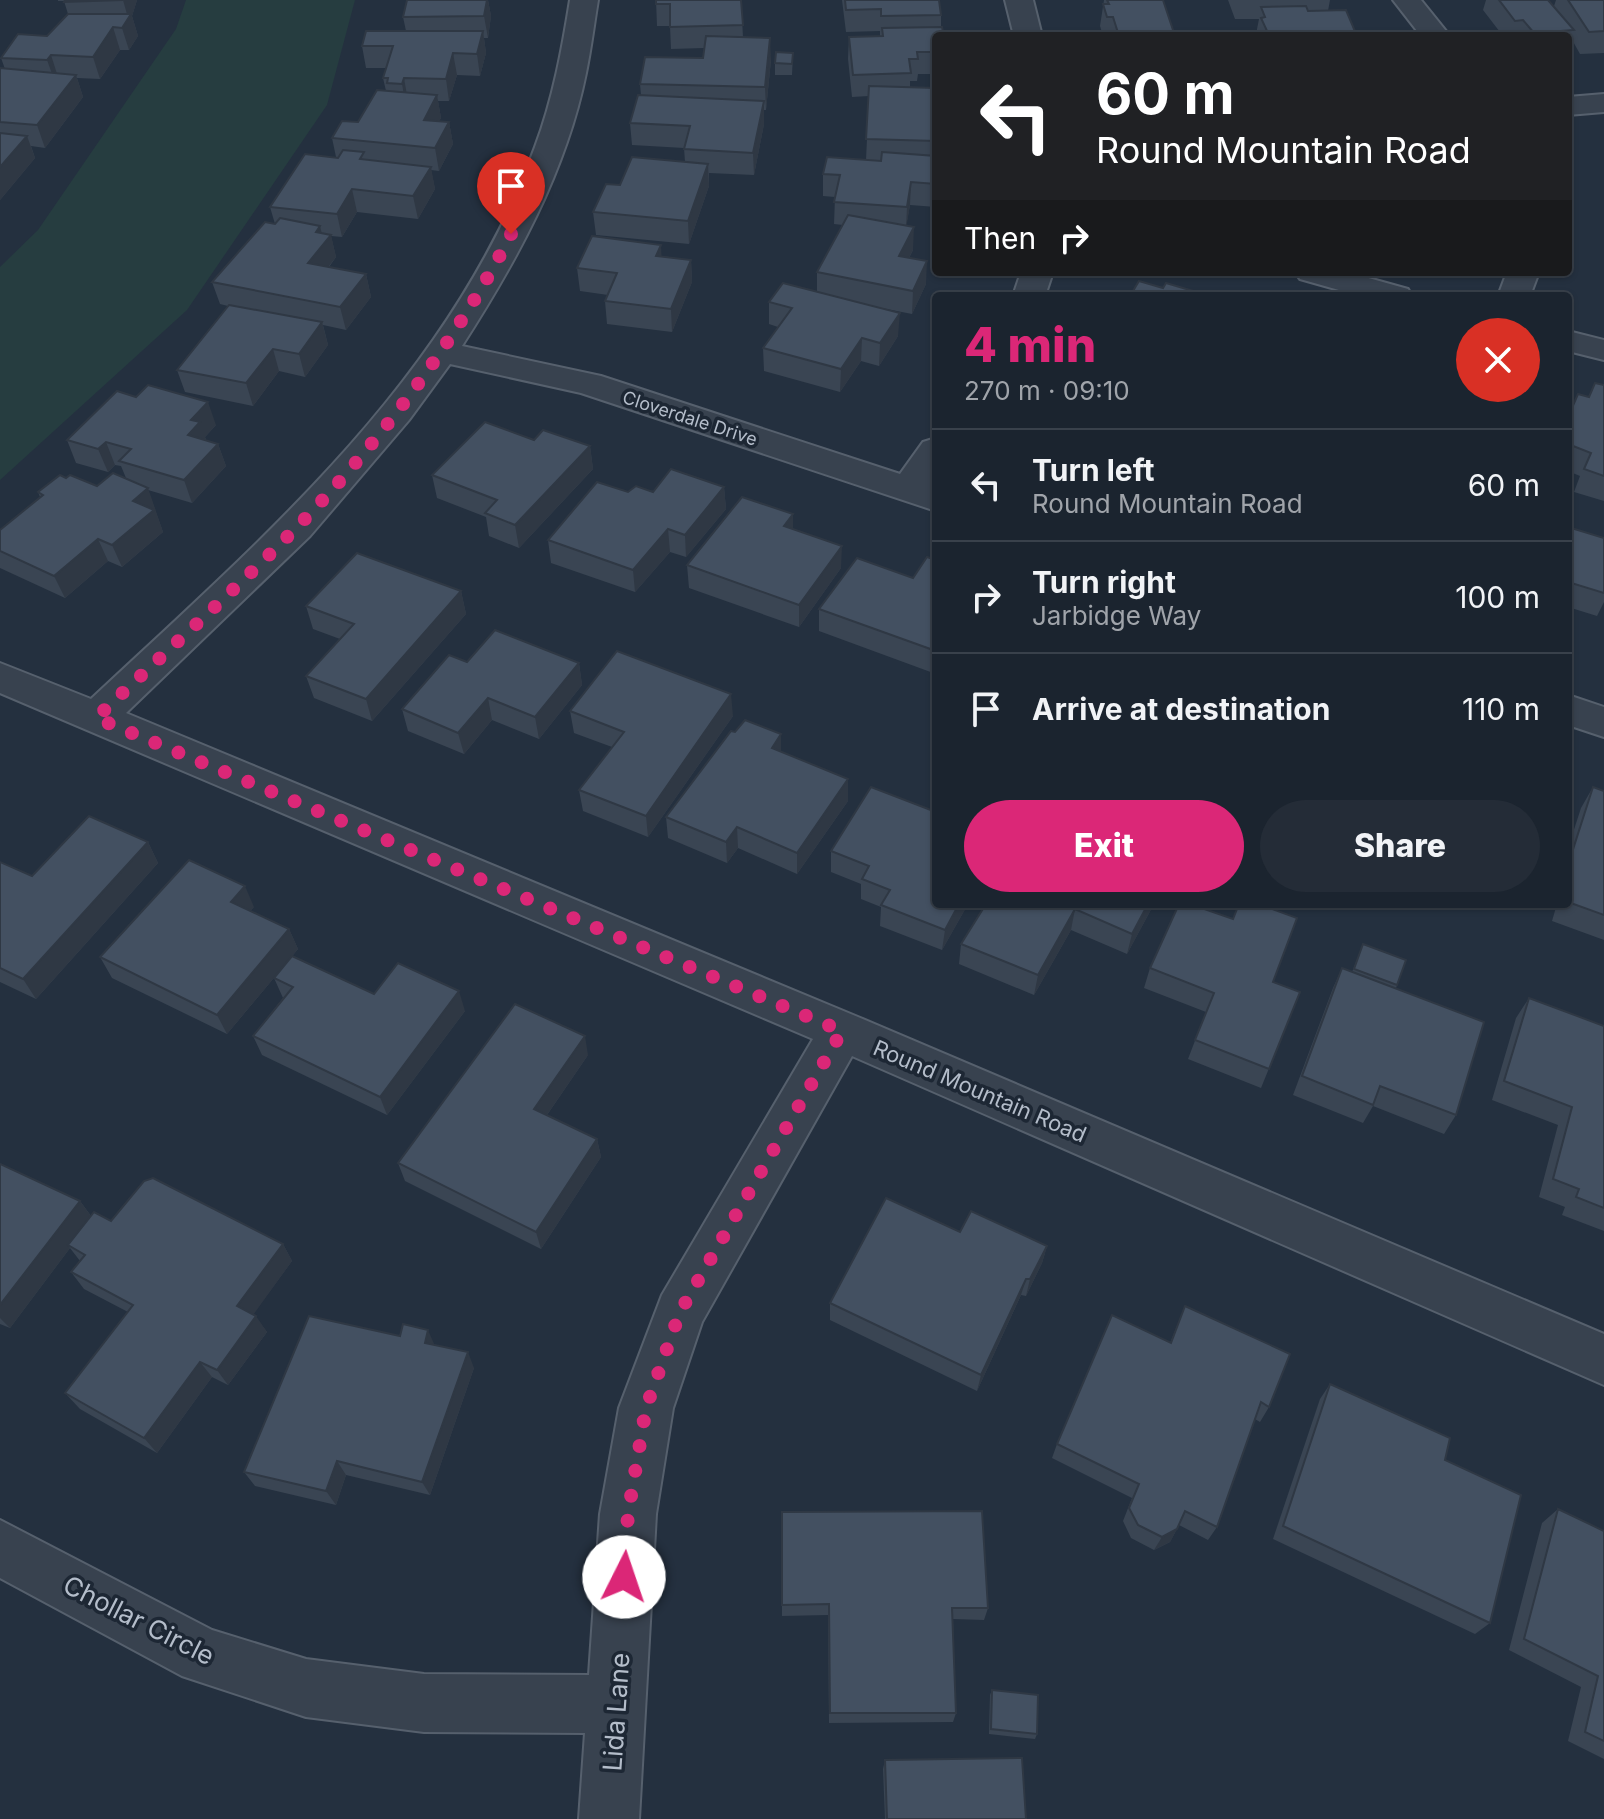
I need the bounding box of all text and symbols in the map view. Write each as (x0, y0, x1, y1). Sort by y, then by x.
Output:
text: 60 m (1096, 60, 1235, 128)
icon: left (964, 64, 1068, 168)
text: Round Mountain Road (1096, 128, 1471, 172)
pin (477, 152, 545, 234)
icon: arrive (489, 164, 533, 208)
icon: right (1052, 216, 1096, 260)
text: Then (964, 220, 1036, 256)
text: 4 min (964, 315, 1096, 374)
button: close (1456, 318, 1540, 402)
text: 270 m · 09:10 (964, 375, 1130, 406)
street label: Cloverdale Drive (620, 386, 760, 450)
text: Turn left (1032, 452, 1154, 488)
icon: left (964, 463, 1008, 507)
text: 60 m (1468, 467, 1540, 503)
text: Round Mountain Road (1032, 488, 1303, 519)
text: Turn right (1032, 564, 1176, 600)
icon: right (964, 575, 1008, 619)
text: 100 m (1455, 579, 1540, 615)
text: Jarbidge Way (1032, 600, 1201, 631)
icon: arrive (964, 687, 1008, 731)
text: Arrive at destination (1032, 691, 1330, 727)
text: 110 m (1462, 691, 1540, 727)
button: Exit (964, 800, 1244, 892)
button: Share (1260, 800, 1540, 892)
street label: Round Mountain Road (870, 1034, 1090, 1148)
position arrow (582, 1535, 666, 1619)
street label: Chollar Circle (58, 1569, 220, 1671)
street label: Lida Lane (596, 1652, 636, 1772)

